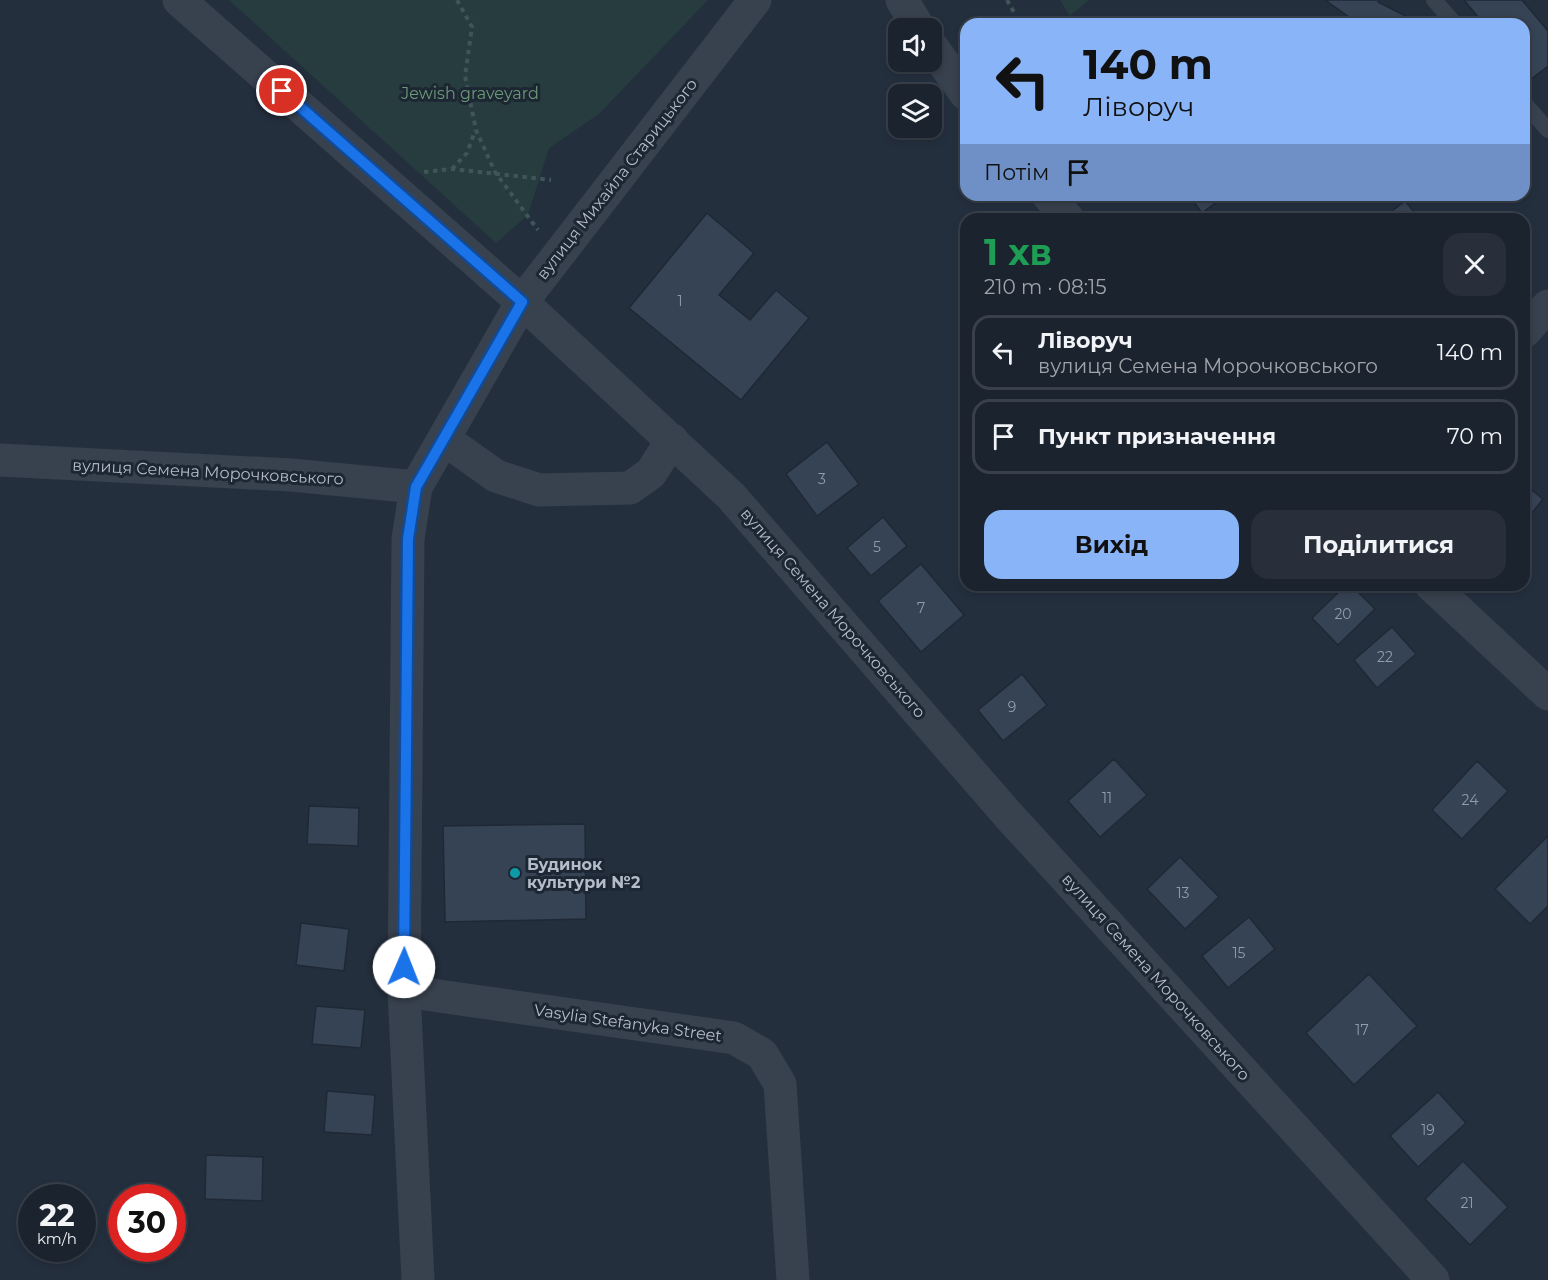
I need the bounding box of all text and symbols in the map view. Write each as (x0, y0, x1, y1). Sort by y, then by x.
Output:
map controls (888, 18, 942, 138)
button: sound (888, 18, 942, 72)
text: 140 m (1083, 38, 1213, 90)
icon: left (984, 42, 1062, 120)
pin (256, 65, 307, 116)
icon: arrive (265, 74, 298, 107)
street label: вулиця Михайла Старицького (533, 75, 701, 283)
park label: Jewish graveyard (400, 84, 539, 103)
button: layers (888, 84, 942, 138)
text: Ліворуч (1083, 90, 1195, 123)
icon: arrive (1062, 156, 1095, 189)
text: Потім (984, 159, 1050, 186)
text: 1 хв (984, 230, 1052, 274)
button: close (1443, 233, 1506, 296)
text: 210 m · 08:15 (984, 275, 1107, 299)
house number: 1 (677, 292, 683, 310)
text: Ліворуч (1038, 327, 1133, 354)
icon: left (987, 336, 1020, 369)
text: 140 m (1437, 339, 1503, 366)
text: вулиця Семена Морочковського (1038, 354, 1378, 378)
icon: arrive (987, 420, 1020, 453)
text: Пункт призначення (1038, 423, 1276, 450)
text: 70 m (1447, 423, 1503, 450)
street label: вулиця Семена Морочковського (72, 455, 344, 489)
house number: 3 (818, 470, 826, 488)
street label: вулиця Семена Морочковського (737, 504, 929, 722)
button: Вихід (984, 510, 1239, 579)
button: Поділитися (1251, 510, 1506, 579)
house number: 5 (873, 538, 881, 556)
house number: 7 (917, 599, 925, 617)
house number: 20 (1334, 605, 1352, 623)
house number: 22 (1377, 648, 1393, 666)
house number: 9 (1008, 698, 1016, 716)
house number: 11 (1102, 789, 1112, 807)
house number: 24 (1462, 791, 1479, 809)
place label: Будинок культури №2 (527, 855, 640, 892)
marker: Будинок культури №2 (508, 866, 522, 880)
street label: вулиця Семена Морочковського (1058, 870, 1254, 1084)
house number: 13 (1177, 884, 1190, 902)
position arrow (372, 935, 436, 999)
house number: 15 (1233, 944, 1246, 962)
street label: Vasylia Stefanyka Street (533, 1000, 724, 1046)
house number: 17 (1355, 1021, 1369, 1039)
house number: 19 (1421, 1121, 1435, 1139)
speed limit sign: 30 (108, 1184, 186, 1262)
house number: 21 (1460, 1194, 1474, 1212)
text: 22 (39, 1197, 75, 1234)
text: km/h (37, 1229, 77, 1248)

